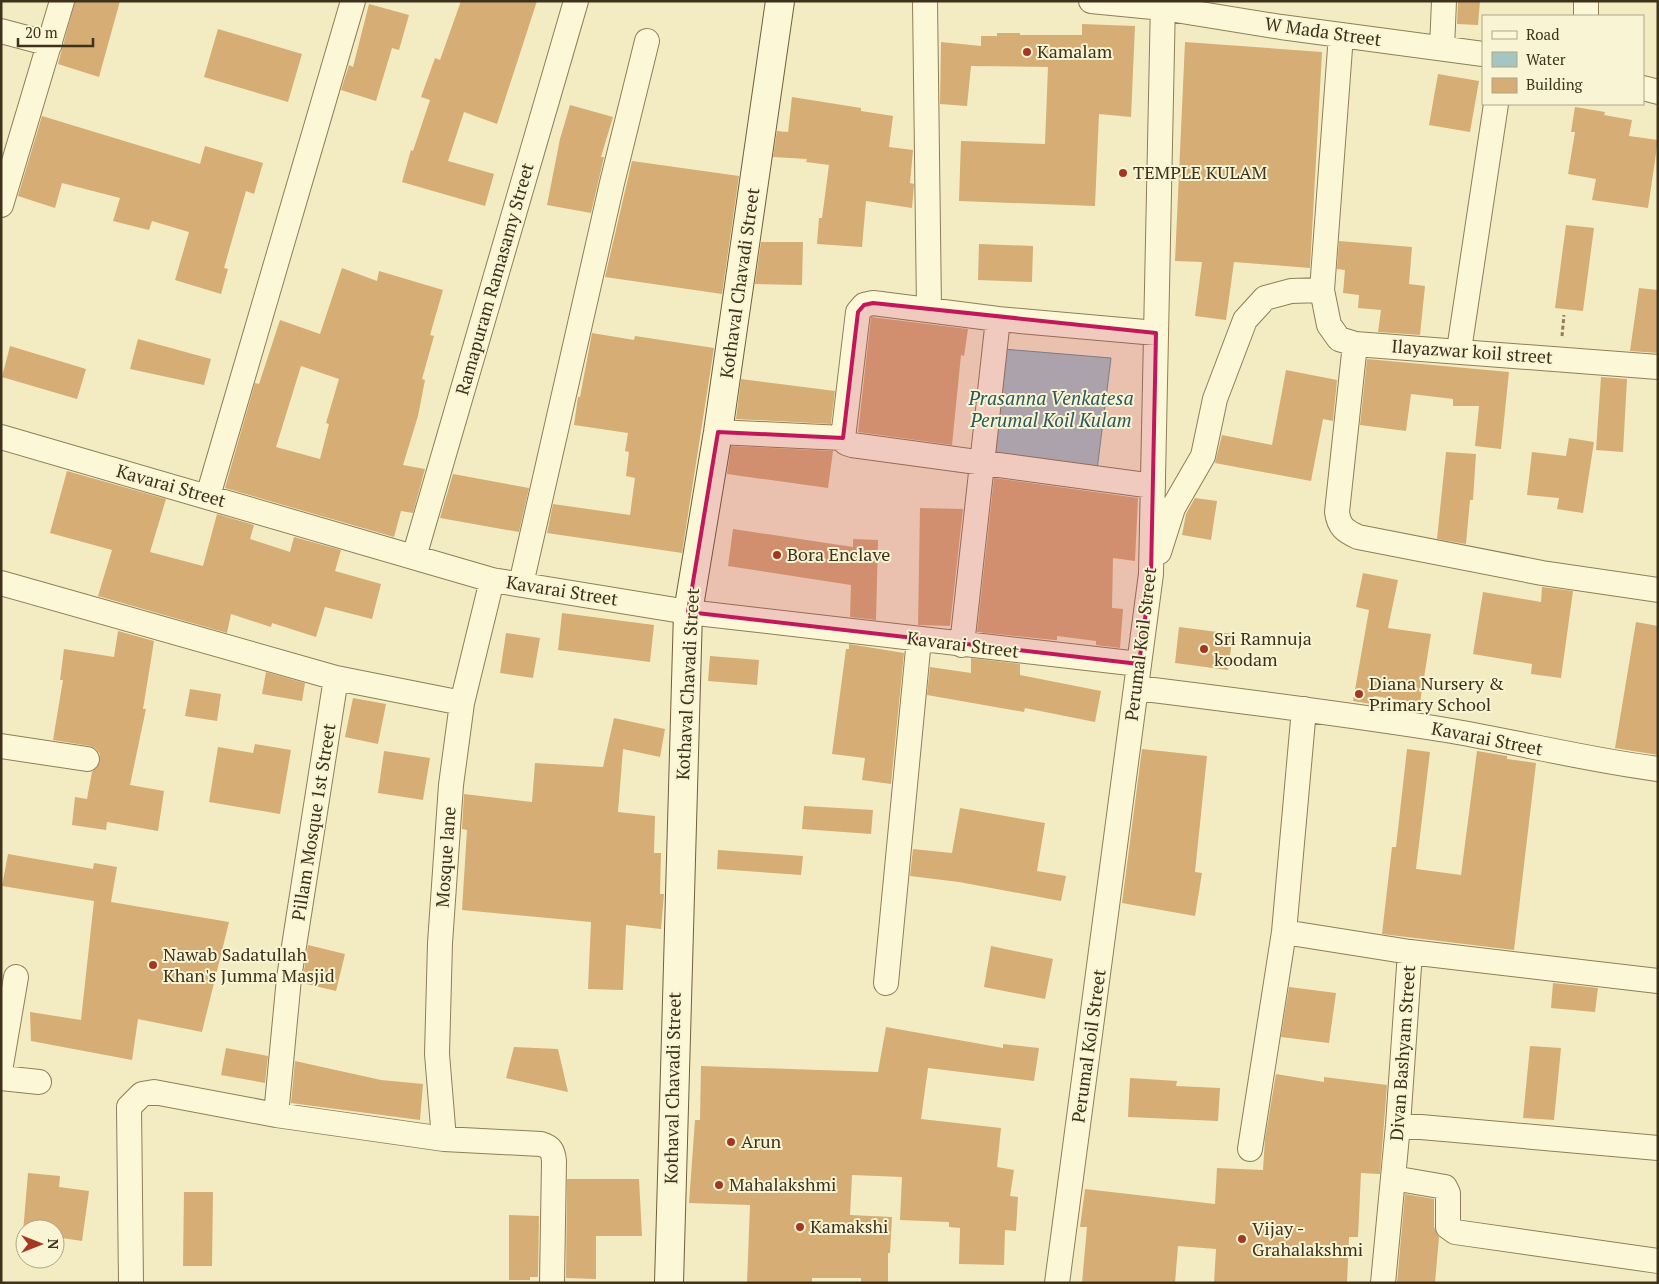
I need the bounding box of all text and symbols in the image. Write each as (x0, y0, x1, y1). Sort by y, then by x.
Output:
street label: W Mada Street (1263, 11, 1383, 51)
scale bar (18, 15, 92, 47)
legend (1482, 15, 1644, 105)
text: 20 m (25, 22, 58, 42)
text: Road (1526, 24, 1559, 44)
place label: Kamalam (1037, 39, 1113, 63)
marker: Kamalam (1021, 46, 1033, 58)
text: Water (1526, 49, 1566, 69)
text: Building (1526, 74, 1584, 94)
street label: Ramapuram Ramasamy Street (449, 159, 539, 398)
place label: TEMPLE KULAM (1133, 160, 1268, 184)
marker: TEMPLE KULAM (1117, 167, 1129, 179)
street label: Kothaval Chavadi Street (714, 186, 764, 380)
street label: Ilayazwar koil street (1391, 333, 1554, 369)
water label: Prasanna Venkatesa Perumal Koil Kulam (967, 385, 1134, 432)
street label: Kavarai Street (114, 458, 229, 512)
place label: Bora Enclave (787, 542, 890, 566)
marker: Bora Enclave (771, 549, 783, 561)
street label: Perumal Koil Street (1119, 565, 1161, 722)
street label: Kavarai Street (505, 569, 620, 611)
street label: Kothaval Chavadi Street (670, 587, 704, 781)
street label: Kavarai Street (906, 625, 1021, 663)
place label: Sri Ramnuja koodam (1214, 626, 1312, 671)
marker: Sri Ramnuja koodam (1198, 643, 1210, 655)
place label: Diana Nursery & Primary School (1369, 671, 1504, 716)
marker: Diana Nursery & Primary School (1353, 688, 1365, 700)
street label: Kavarai Street (1430, 715, 1545, 761)
street label: Pillam Mosque 1st Street (286, 721, 341, 922)
street label: Mosque lane (430, 806, 461, 908)
place label: Nawab Sadatullah Khan's Jumma Masjid (163, 942, 335, 987)
marker: Nawab Sadatullah Khan's Jumma Masjid (147, 959, 159, 971)
street label: Divan Bashyam Street (1384, 964, 1420, 1142)
street label: Perumal Koil Street (1065, 967, 1111, 1124)
street label: Kothaval Chavadi Street (658, 991, 686, 1184)
place label: Arun (741, 1129, 782, 1153)
marker: Arun (725, 1136, 737, 1148)
place label: Mahalakshmi (729, 1172, 836, 1196)
marker: Mahalakshmi (713, 1179, 725, 1191)
place label: Kamakshi (810, 1214, 888, 1238)
place label: Vijay - Grahalakshmi (1252, 1216, 1363, 1261)
north arrow (15, 1219, 65, 1269)
marker: Kamakshi (794, 1221, 806, 1233)
marker: Vijay - Grahalakshmi (1236, 1233, 1248, 1245)
text: N (44, 1239, 63, 1250)

